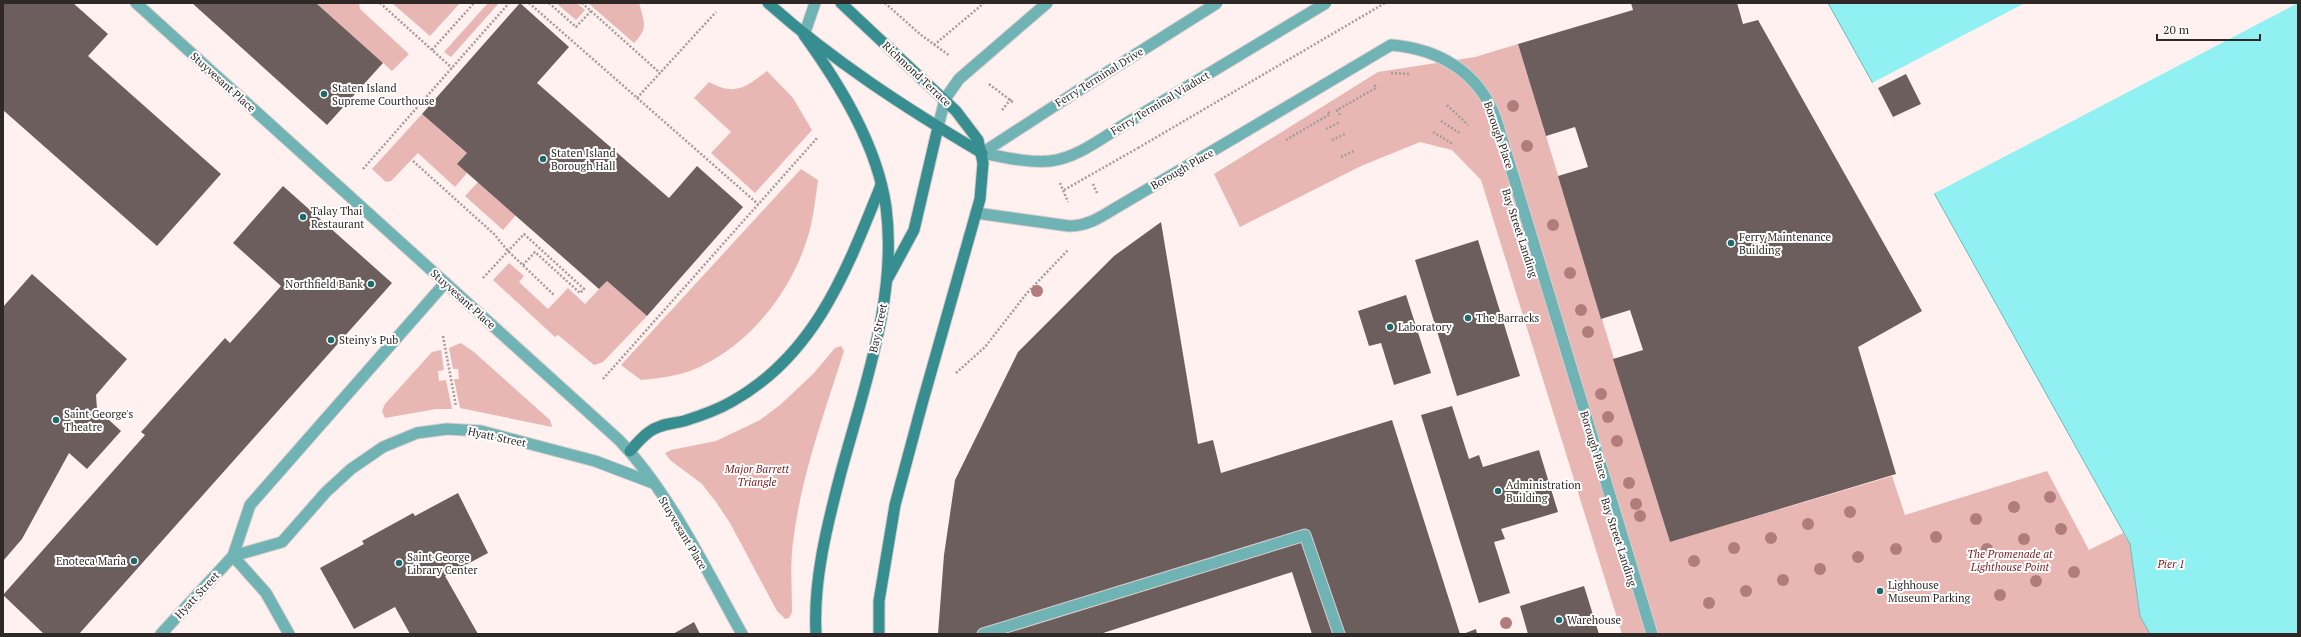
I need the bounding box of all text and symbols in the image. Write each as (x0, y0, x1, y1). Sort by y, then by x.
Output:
scale bar (2157, 16, 2260, 42)
text: 20 m (2163, 22, 2190, 37)
street label: Richmond Terrace (880, 39, 955, 110)
street label: Ferry Terminal Drive (1052, 44, 1146, 110)
street label: Stuyvesant Place (188, 49, 259, 115)
street label: Ferry Terminal Viaduct (1108, 68, 1212, 138)
place label: Staten Island Supreme Courthouse (332, 81, 435, 108)
marker: Staten Island Supreme Courthouse (319, 89, 329, 99)
street label: Borough Place (1481, 99, 1517, 171)
street label: Borough Place (1148, 145, 1216, 193)
place label: Staten Island Borough Hall (551, 146, 616, 173)
marker: Staten Island Borough Hall (538, 154, 548, 164)
street label: Bay Street Landing (1499, 187, 1541, 279)
place label: Talay Thai Restaurant (311, 204, 364, 231)
marker: Talay Thai Restaurant (298, 212, 308, 222)
place label: Ferry Maintenance Building (1739, 230, 1831, 257)
marker: Ferry Maintenance Building (1726, 238, 1736, 248)
street label: Stuyvesant Place (428, 266, 499, 332)
place label: Northfield Bank (285, 277, 363, 291)
marker: Northfield Bank (366, 279, 376, 289)
street label: Bay Street (866, 302, 890, 354)
place label: The Barracks (1476, 311, 1540, 325)
marker: The Barracks (1463, 313, 1473, 323)
place label: Laboratory (1398, 320, 1452, 334)
marker: Laboratory (1385, 322, 1395, 332)
place label: Steiny's Pub (339, 333, 398, 347)
marker: Steiny's Pub (326, 335, 336, 345)
place label: Saint George's Theatre (64, 407, 133, 434)
street label: Borough Place (1577, 409, 1611, 481)
marker: Saint George's Theatre (51, 415, 61, 425)
street label: Hyatt Street (467, 424, 527, 450)
park label: Major Barrett Triangle (724, 462, 789, 489)
place label: Administration Building (1506, 478, 1581, 505)
marker: Administration Building (1493, 486, 1503, 496)
street label: Stuyvesant Place (656, 494, 711, 572)
street label: Bay Street Landing (1598, 496, 1640, 588)
park label: The Promenade at Lighthouse Point (1967, 547, 2053, 574)
place label: Saint George Library Center (407, 550, 478, 577)
place label: Enoteca Maria (56, 554, 126, 568)
marker: Enoteca Maria (129, 556, 139, 566)
park label: Pier 1 (2156, 557, 2185, 571)
marker: Saint George Library Center (394, 558, 404, 568)
street label: Hyatt Street (172, 569, 222, 621)
place label: Lighhouse Museum Parking (1888, 578, 1970, 605)
marker: Lighhouse Museum Parking (1875, 586, 1885, 596)
place label: Warehouse (1567, 613, 1621, 627)
marker: Warehouse (1554, 615, 1564, 625)

